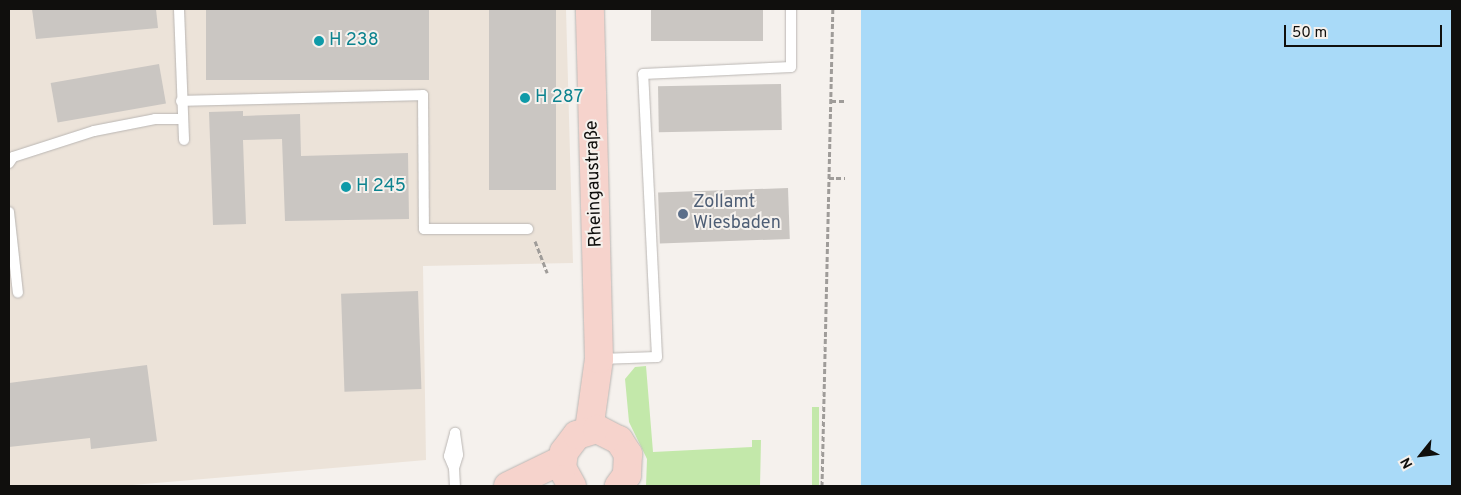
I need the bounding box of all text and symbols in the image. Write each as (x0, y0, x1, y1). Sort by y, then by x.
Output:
scale bar (1286, 15, 1444, 47)
text: 50 m (1292, 24, 1327, 43)
place label: H 238 (329, 30, 379, 52)
marker: H 238 (313, 35, 325, 47)
place label: H 287 (535, 87, 583, 109)
marker: H 287 (519, 92, 531, 104)
street label: Rheingaustraße (582, 120, 608, 248)
place label: H 245 (356, 176, 406, 198)
marker: H 245 (340, 181, 352, 193)
place label: Zollamt Wiesbaden (693, 193, 781, 235)
marker: Zollamt Wiesbaden (677, 208, 689, 220)
north arrow (1396, 430, 1446, 480)
text: N (1398, 454, 1417, 471)

